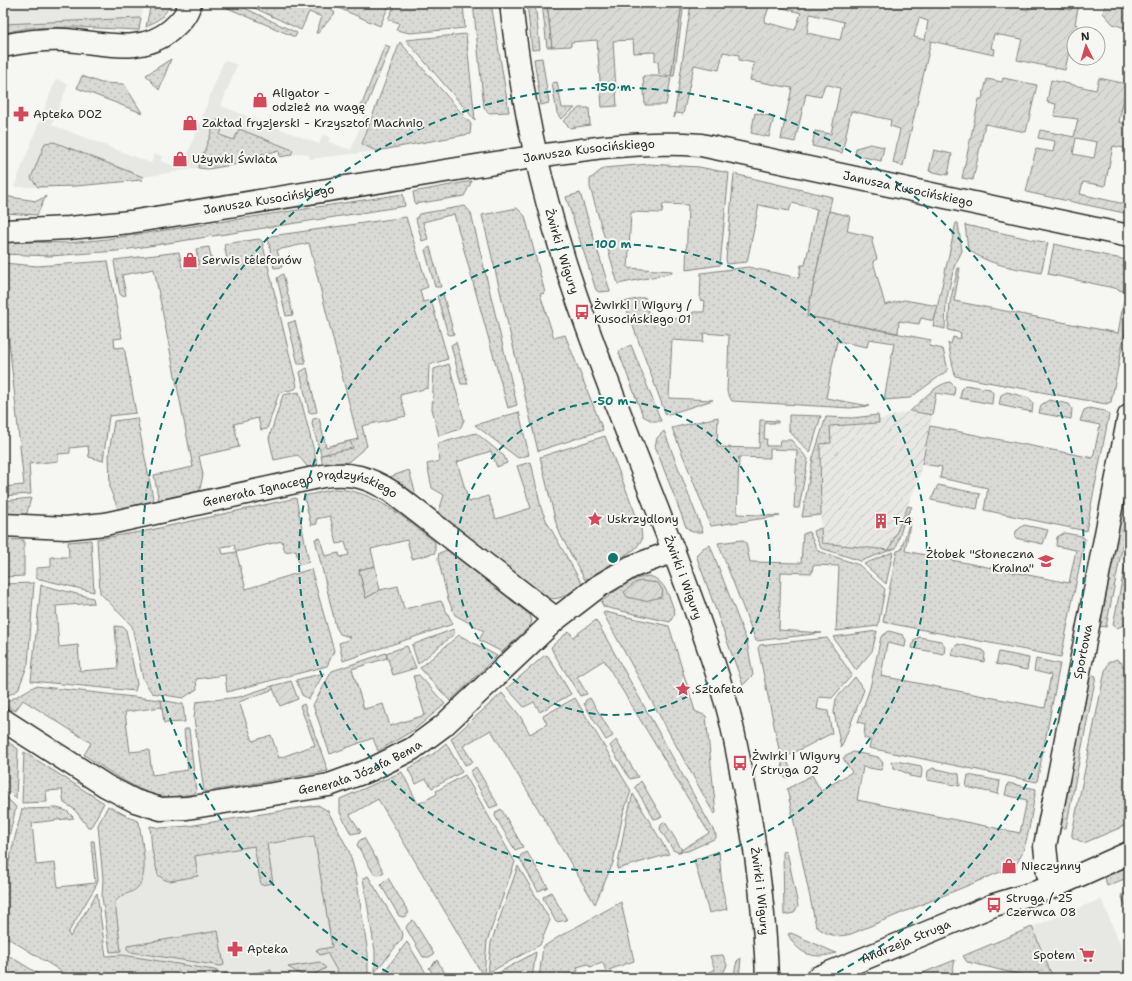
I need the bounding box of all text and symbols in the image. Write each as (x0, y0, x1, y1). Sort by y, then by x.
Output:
north arrow (1066, 26, 1106, 66)
text: N (1080, 29, 1090, 44)
text: 150 m (595, 79, 631, 95)
place label: Aligator - odzież na wagę (272, 85, 365, 115)
shop icon: Aligator - odzież na wagę (251, 91, 269, 109)
pharmacy icon: Apteka DOZ (12, 105, 30, 123)
place label: Apteka DOZ (33, 106, 102, 122)
shop icon: Zakład fryzjerski - Krzysztof Machnio (181, 114, 199, 132)
place label: Zakład fryzjerski - Krzysztof Machnio (202, 115, 423, 131)
street label: Janusza Kusocińskiego (522, 136, 655, 166)
shop icon: Używki Świata (171, 150, 189, 168)
place label: Używki Świata (192, 151, 278, 167)
street label: Janusza Kusocińskiego (841, 167, 975, 211)
street label: Janusza Kusocińskiego (202, 181, 336, 218)
street label: Żwirki i Wigury (541, 207, 583, 296)
text: 100 m (595, 236, 632, 252)
shop icon: Serwis telefonów (181, 251, 199, 269)
place label: Serwis telefonów (202, 252, 303, 268)
place label: Żwirki i Wigury / Kusocińskiego 01 (594, 297, 693, 327)
bus stop icon: Żwirki i Wigury / Kusocińskiego 01 (573, 303, 591, 321)
text: 50 m (598, 393, 629, 409)
text: Generała Ignacego Prądzyńskiego (201, 467, 401, 510)
street label: Generała Ignacego Prądzyńskiego (198, 492, 400, 510)
place icon: Uskrzydlony (586, 510, 604, 528)
place label: Uskrzydlony (607, 511, 679, 527)
building icon: T-4 (872, 512, 890, 530)
place label: T-4 (893, 513, 912, 529)
street label: Żwirki i Wigury (660, 533, 706, 622)
place label: Żłobek "Słoneczna Kraina" (926, 546, 1035, 576)
centre of rings (606, 551, 620, 565)
school or university icon: Żłobek "Słoneczna Kraina" (1037, 552, 1055, 570)
street label: Sportowa (1070, 623, 1096, 680)
place icon: Sztafeta (674, 680, 692, 698)
place label: Sztafeta (695, 681, 744, 697)
street label: Generała Józefa Bema (297, 736, 425, 798)
place label: Żwirki i Wigury / Struga 02 (752, 748, 841, 778)
bus stop icon: Żwirki i Wigury / Struga 02 (731, 754, 749, 772)
street label: Żwirki i Wigury (747, 846, 773, 936)
shop icon: Nieczynny (1000, 857, 1018, 875)
place label: Nieczynny (1021, 858, 1081, 874)
place label: Struga / 25 Czerwca 08 (1006, 890, 1076, 920)
bus stop icon: Struga / 25 Czerwca 08 (985, 896, 1003, 914)
street label: Andrzeja Struga (858, 916, 954, 967)
pharmacy icon: Apteka (226, 940, 244, 958)
place label: Apteka (247, 941, 289, 957)
supermarket icon: Społem (1078, 946, 1096, 964)
place label: Społem (1033, 947, 1075, 963)

